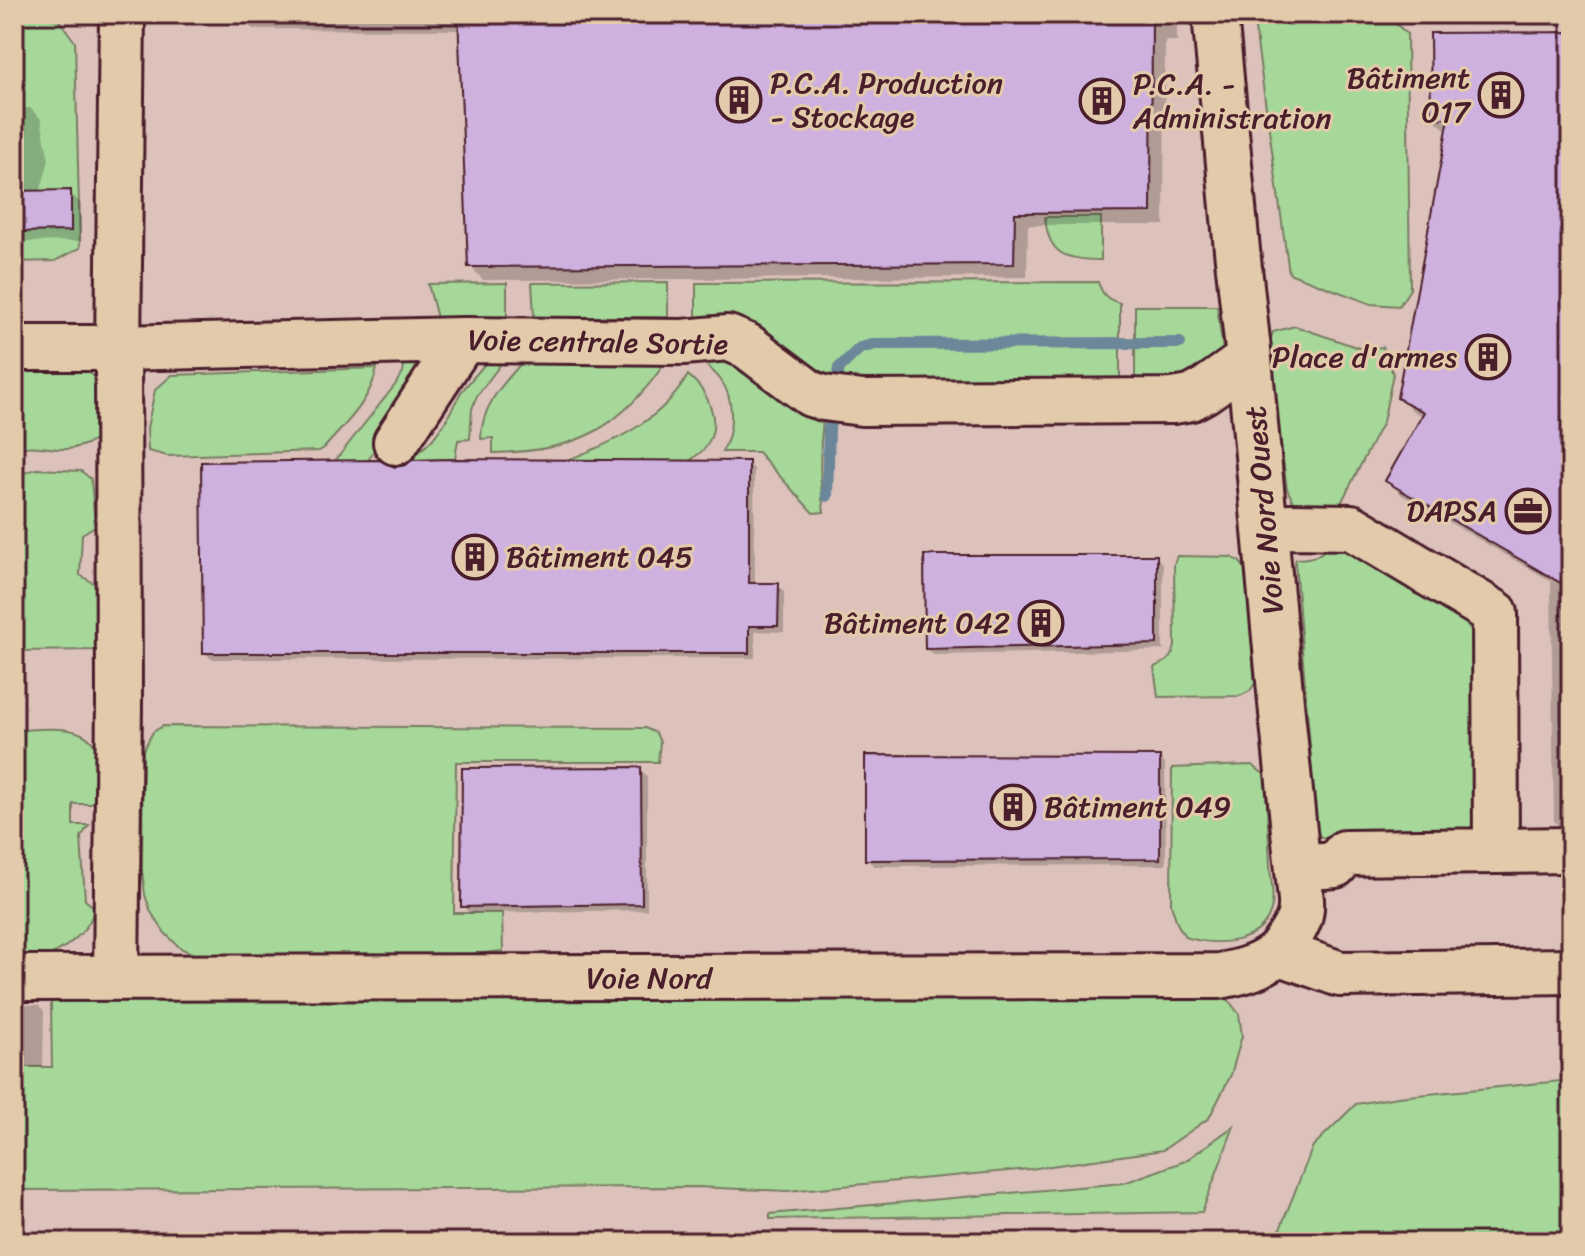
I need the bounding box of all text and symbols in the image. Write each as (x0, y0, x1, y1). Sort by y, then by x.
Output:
place label: Bâtiment 017 (1347, 51, 1472, 139)
place label: P.C.A. Production - Stockage (770, 56, 1003, 144)
place label: P.C.A. - Administration (1132, 57, 1331, 145)
building icon: Bâtiment 017 (1477, 71, 1525, 119)
building icon: P.C.A. Production - Stockage (715, 76, 763, 124)
building icon: P.C.A. - Administration (1078, 77, 1126, 125)
street label: Voie centrale Sortie (467, 313, 729, 371)
place label: Place d'armes (1272, 330, 1458, 384)
building icon: Place d'armes (1464, 333, 1512, 381)
street label: Voie Nord Ouest (1228, 404, 1300, 616)
place label: DAPSA (1406, 484, 1497, 538)
office icon: DAPSA (1504, 487, 1552, 535)
place label: Bâtiment 045 (506, 530, 693, 584)
building icon: Bâtiment 045 (451, 533, 499, 581)
place label: Bâtiment 042 (824, 596, 1010, 650)
building icon: Bâtiment 042 (1017, 599, 1065, 647)
place label: Bâtiment 049 (1044, 780, 1231, 834)
building icon: Bâtiment 049 (989, 783, 1037, 831)
street label: Voie Nord (586, 951, 714, 1005)

